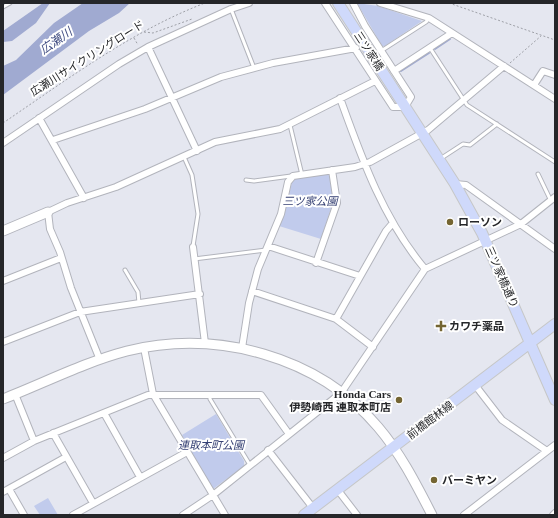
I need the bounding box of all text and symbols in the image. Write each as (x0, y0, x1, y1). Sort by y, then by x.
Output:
street label: 広瀬川サイクリングロード (28, 18, 146, 98)
water label: 広瀬川 (37, 24, 76, 57)
street label: 三ツ家橋 (352, 29, 386, 73)
park label: 三ツ家公園 (283, 195, 339, 207)
place label: ローソン (458, 216, 502, 228)
marker: ローソン (445, 217, 455, 227)
street label: 三ツ家橋通り (483, 244, 521, 310)
place label: カワチ薬品 (449, 320, 504, 332)
marker: カワチ薬品 (436, 321, 446, 331)
place label: Honda Cars 伊勢崎西 連取本町店 (289, 388, 392, 413)
marker: Honda Cars 伊勢崎西 連取本町店 (394, 395, 404, 405)
street label: 前橋館林線 (404, 399, 456, 441)
park label: 連取本町公園 (178, 439, 246, 451)
place label: バーミヤン (442, 474, 497, 486)
marker: バーミヤン (429, 475, 439, 485)

